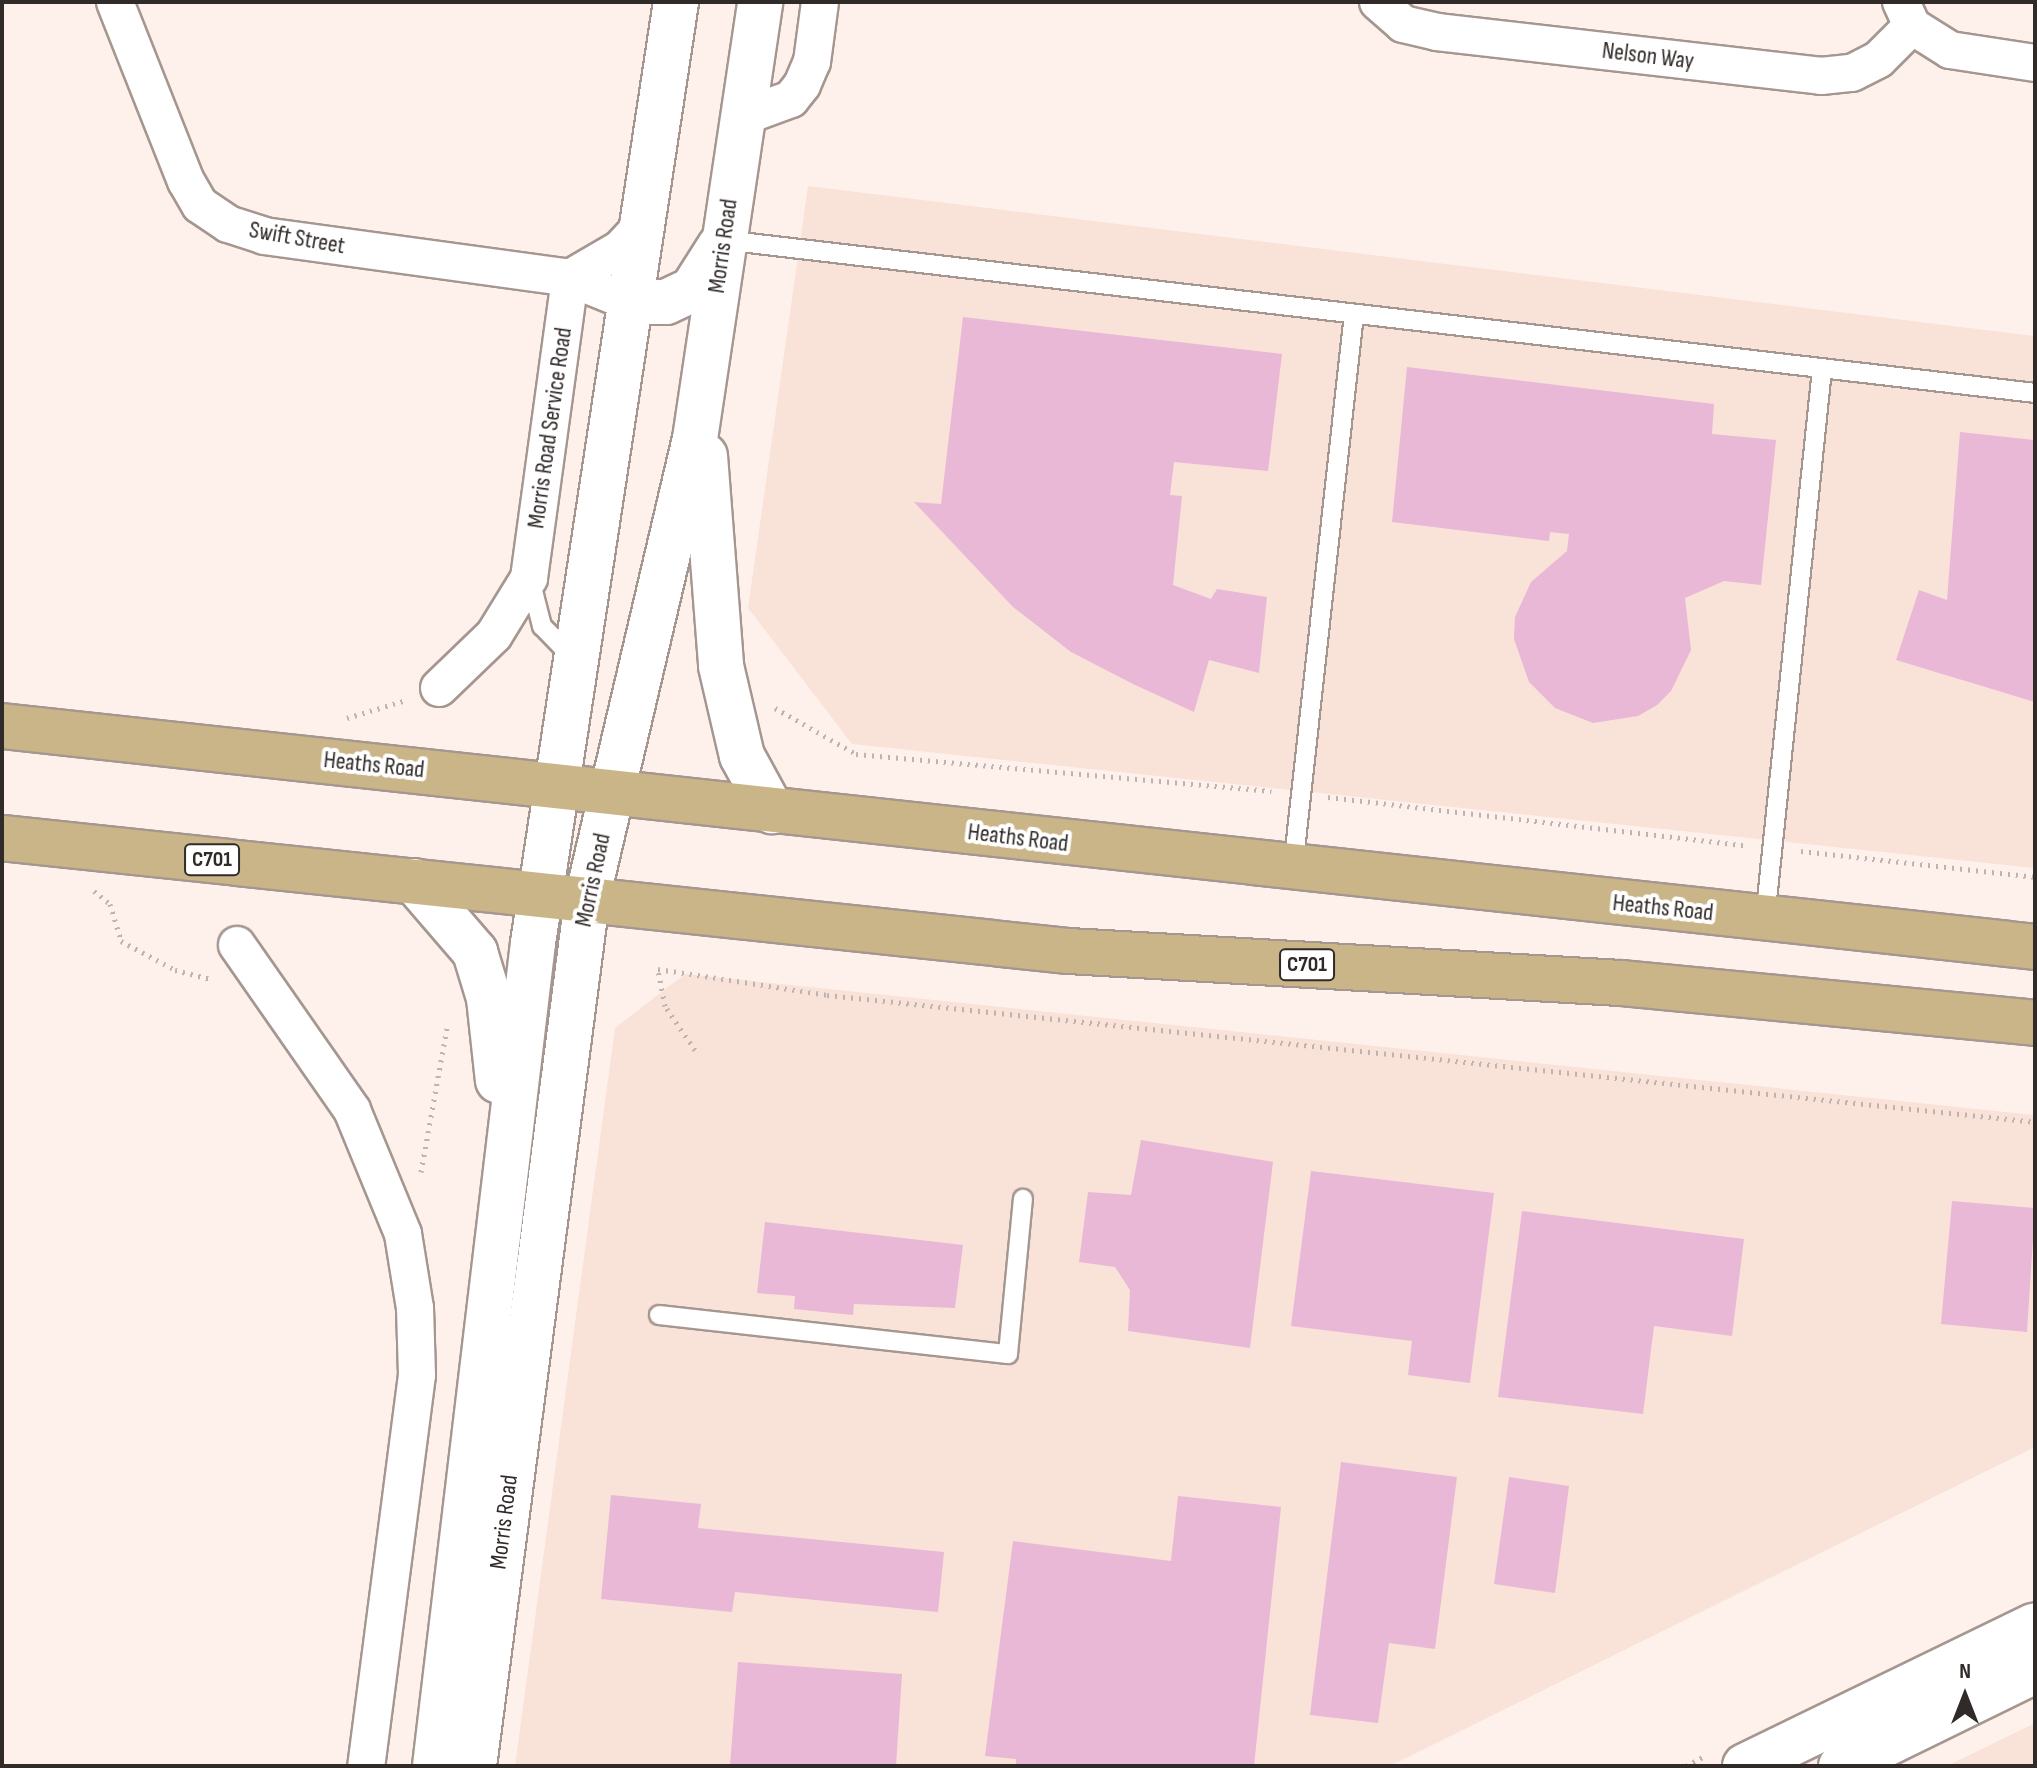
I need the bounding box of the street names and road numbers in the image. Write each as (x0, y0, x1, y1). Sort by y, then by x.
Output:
street label: Nelson Way (1600, 36, 1696, 76)
street label: Morris Road (702, 197, 744, 295)
street label: Swift Street (247, 215, 347, 261)
street label: Morris Road Service Road (522, 326, 578, 530)
street label: Heaths Road (322, 745, 426, 785)
street label: Heaths Road (966, 818, 1070, 858)
street label: Morris Road (569, 831, 617, 929)
road number: C701 (184, 842, 240, 878)
street label: Heaths Road (1611, 888, 1715, 928)
road number: C701 (1279, 947, 1335, 983)
street label: Morris Road (484, 1473, 524, 1571)

